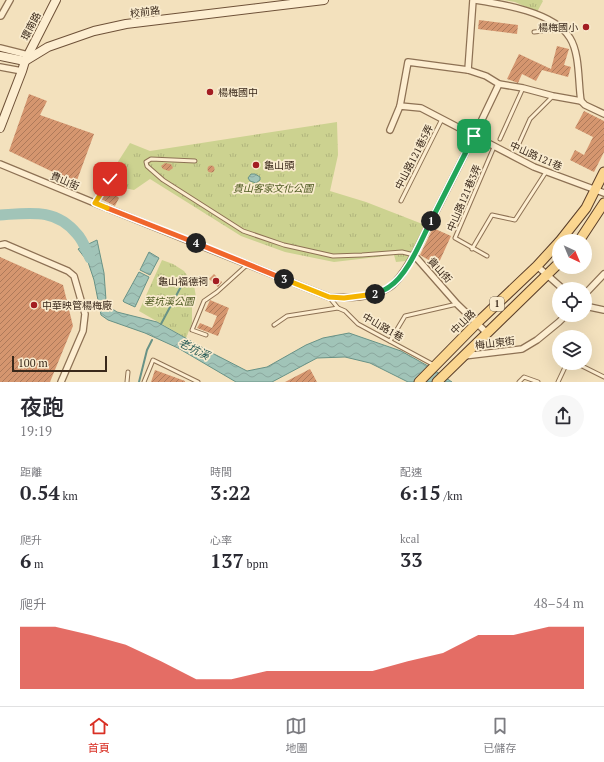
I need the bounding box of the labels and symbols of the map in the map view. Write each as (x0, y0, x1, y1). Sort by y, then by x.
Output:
street label: 校前路 (129, 4, 161, 20)
street label: 環南路 (18, 10, 44, 42)
place label: 楊梅國小 (538, 21, 578, 34)
marker: 楊梅國小 (581, 22, 591, 32)
place label: 楊梅國中 (218, 86, 258, 99)
marker: 楊梅國中 (205, 87, 215, 97)
pin (457, 119, 491, 153)
street label: 中山路121巷5弄 (392, 122, 436, 192)
street label: 中山路121巷 (508, 139, 564, 173)
place label: 龜山頭 (264, 159, 295, 172)
marker: 龜山頭 (251, 160, 261, 170)
pin (93, 162, 127, 196)
street label: 中山路121巷3弄 (444, 163, 484, 233)
street label: 貴山街 (49, 169, 81, 193)
park label: 貴山客家文化公園 (233, 182, 315, 195)
pin: 1 (421, 211, 441, 231)
pin: 4 (186, 233, 206, 253)
north arrow (552, 234, 592, 274)
street label: 貴山街 (425, 255, 455, 285)
pin: 3 (274, 269, 294, 289)
place label: 龜山福德祠 (158, 275, 208, 288)
marker: 龜山福德祠 (211, 276, 221, 286)
pin: 2 (365, 284, 385, 304)
park label: 荖坑溪公園 (144, 295, 196, 308)
road number: 1 (490, 297, 504, 311)
place label: 中華映管楊梅廠 (42, 299, 112, 312)
marker: 中華映管楊梅廠 (29, 300, 39, 310)
street label: 中山路 (448, 307, 478, 337)
street label: 中山路1巷 (360, 310, 406, 344)
street label: 梅山東街 (474, 334, 516, 352)
water label: 老坑溪 (176, 335, 214, 363)
scale bar (12, 354, 107, 373)

